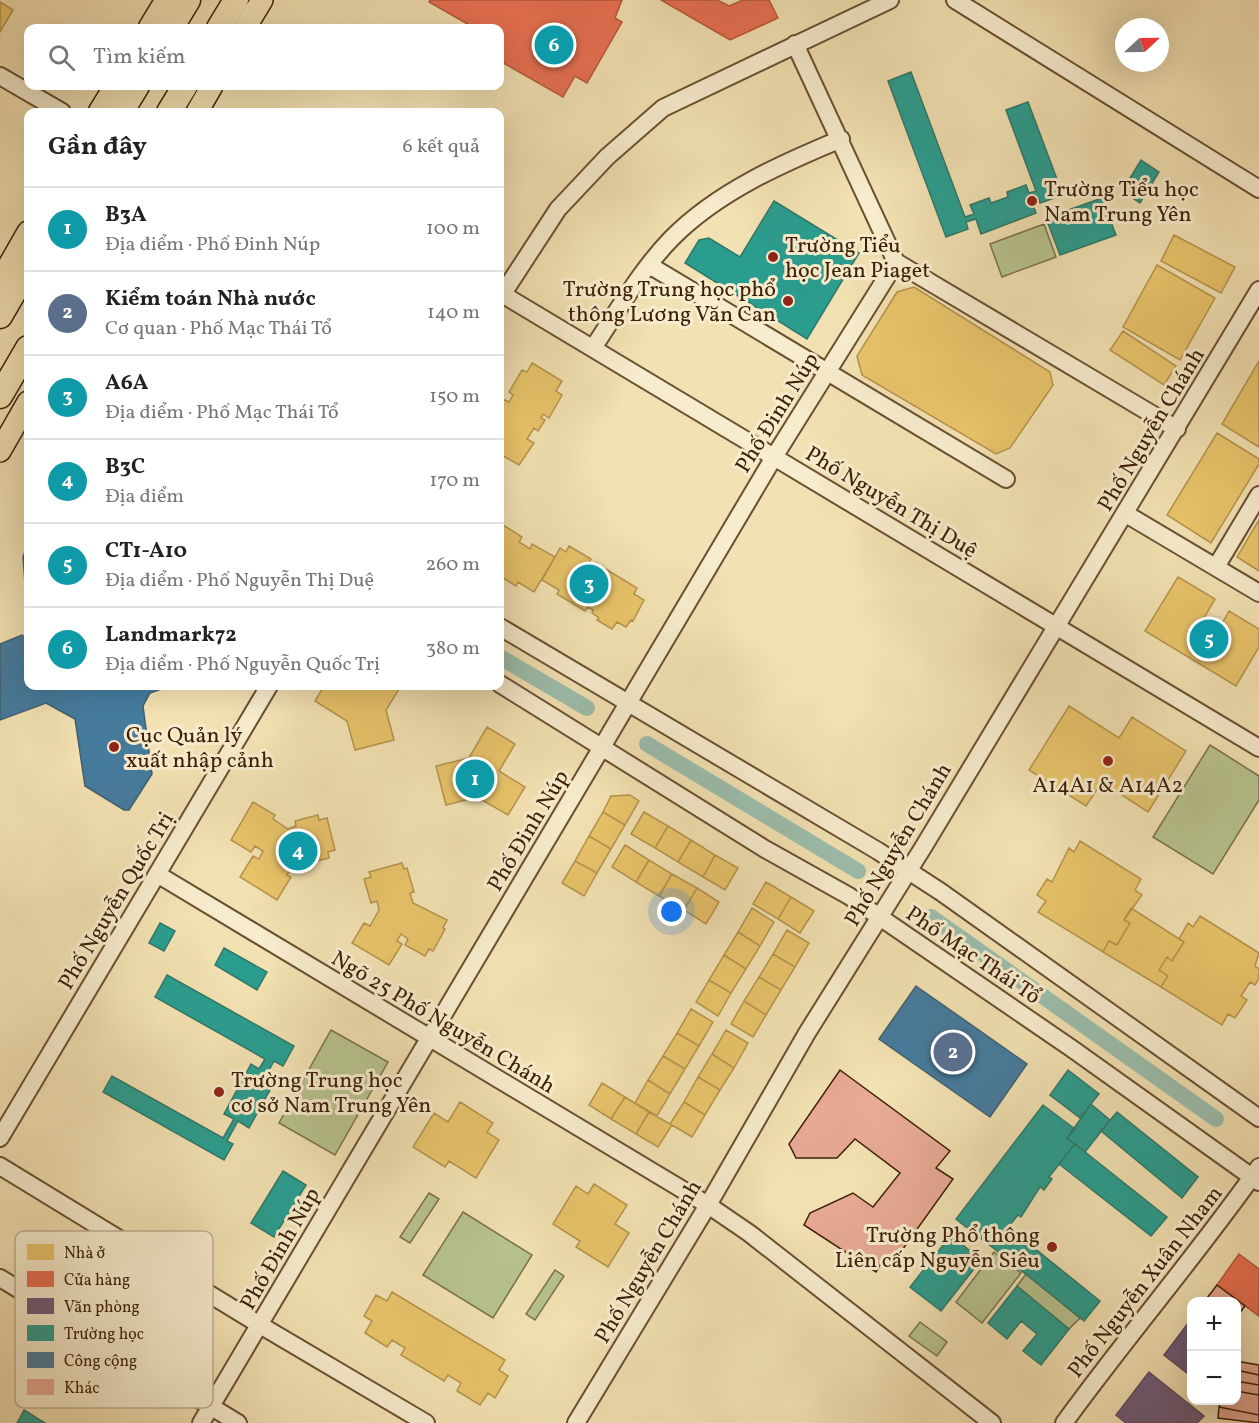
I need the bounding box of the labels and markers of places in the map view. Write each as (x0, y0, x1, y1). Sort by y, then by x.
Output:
pin: 6 (534, 22, 574, 68)
place label: Trường Tiểu học Nam Trung Yên (1044, 175, 1199, 231)
marker: Trường Tiểu học Nam Trung Yên (1025, 194, 1039, 208)
place label: Trường Tiểu học Jean Piaget (785, 231, 930, 287)
marker: Trường Tiểu học Jean Piaget (766, 250, 780, 264)
place label: Trường Trung học phổ thông Lương Văn Can (563, 275, 776, 331)
marker: Trường Trung học phổ thông Lương Văn Can (781, 294, 795, 308)
pin: 3 (570, 562, 608, 606)
pin: 5 (1190, 616, 1228, 662)
place label: Cục Quản lý xuất nhập cảnh (126, 721, 274, 777)
marker: Cục Quản lý xuất nhập cảnh (107, 740, 121, 754)
marker: A14A1 & A14A2 (1101, 754, 1115, 768)
pin: 1 (456, 756, 494, 802)
place label: A14A1 & A14A2 (1033, 771, 1183, 802)
pin: 4 (278, 828, 318, 874)
pin: 2 (934, 1030, 972, 1074)
place label: Trường Trung học cơ sở Nam Trung Yên (231, 1066, 431, 1122)
marker: Trường Trung học cơ sở Nam Trung Yên (212, 1085, 226, 1099)
place label: Trường Phổ thông Liên cấp Nguyễn Siêu (835, 1221, 1040, 1277)
marker: Trường Phổ thông Liên cấp Nguyễn Siêu (1045, 1240, 1059, 1254)

